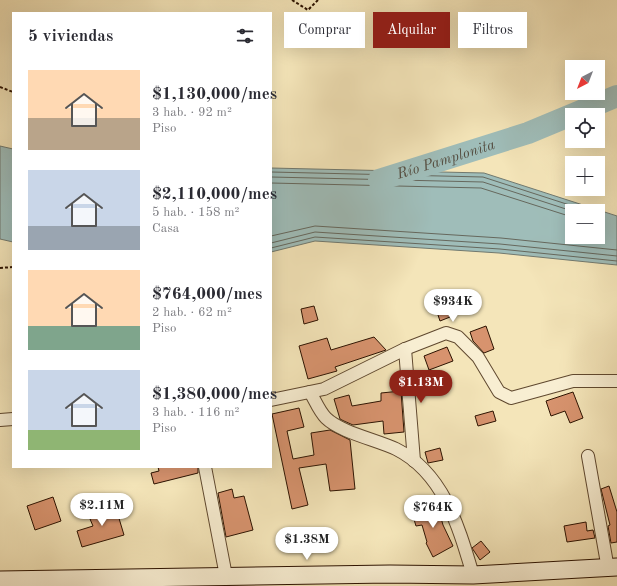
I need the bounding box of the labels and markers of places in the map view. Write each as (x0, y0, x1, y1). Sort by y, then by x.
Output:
pin: $934K (425, 289, 481, 323)
pin: $1.13M (388, 370, 454, 404)
pin: $2.11M (69, 493, 135, 527)
pin: $764K (405, 495, 461, 529)
pin: $1.38M (274, 527, 340, 561)

